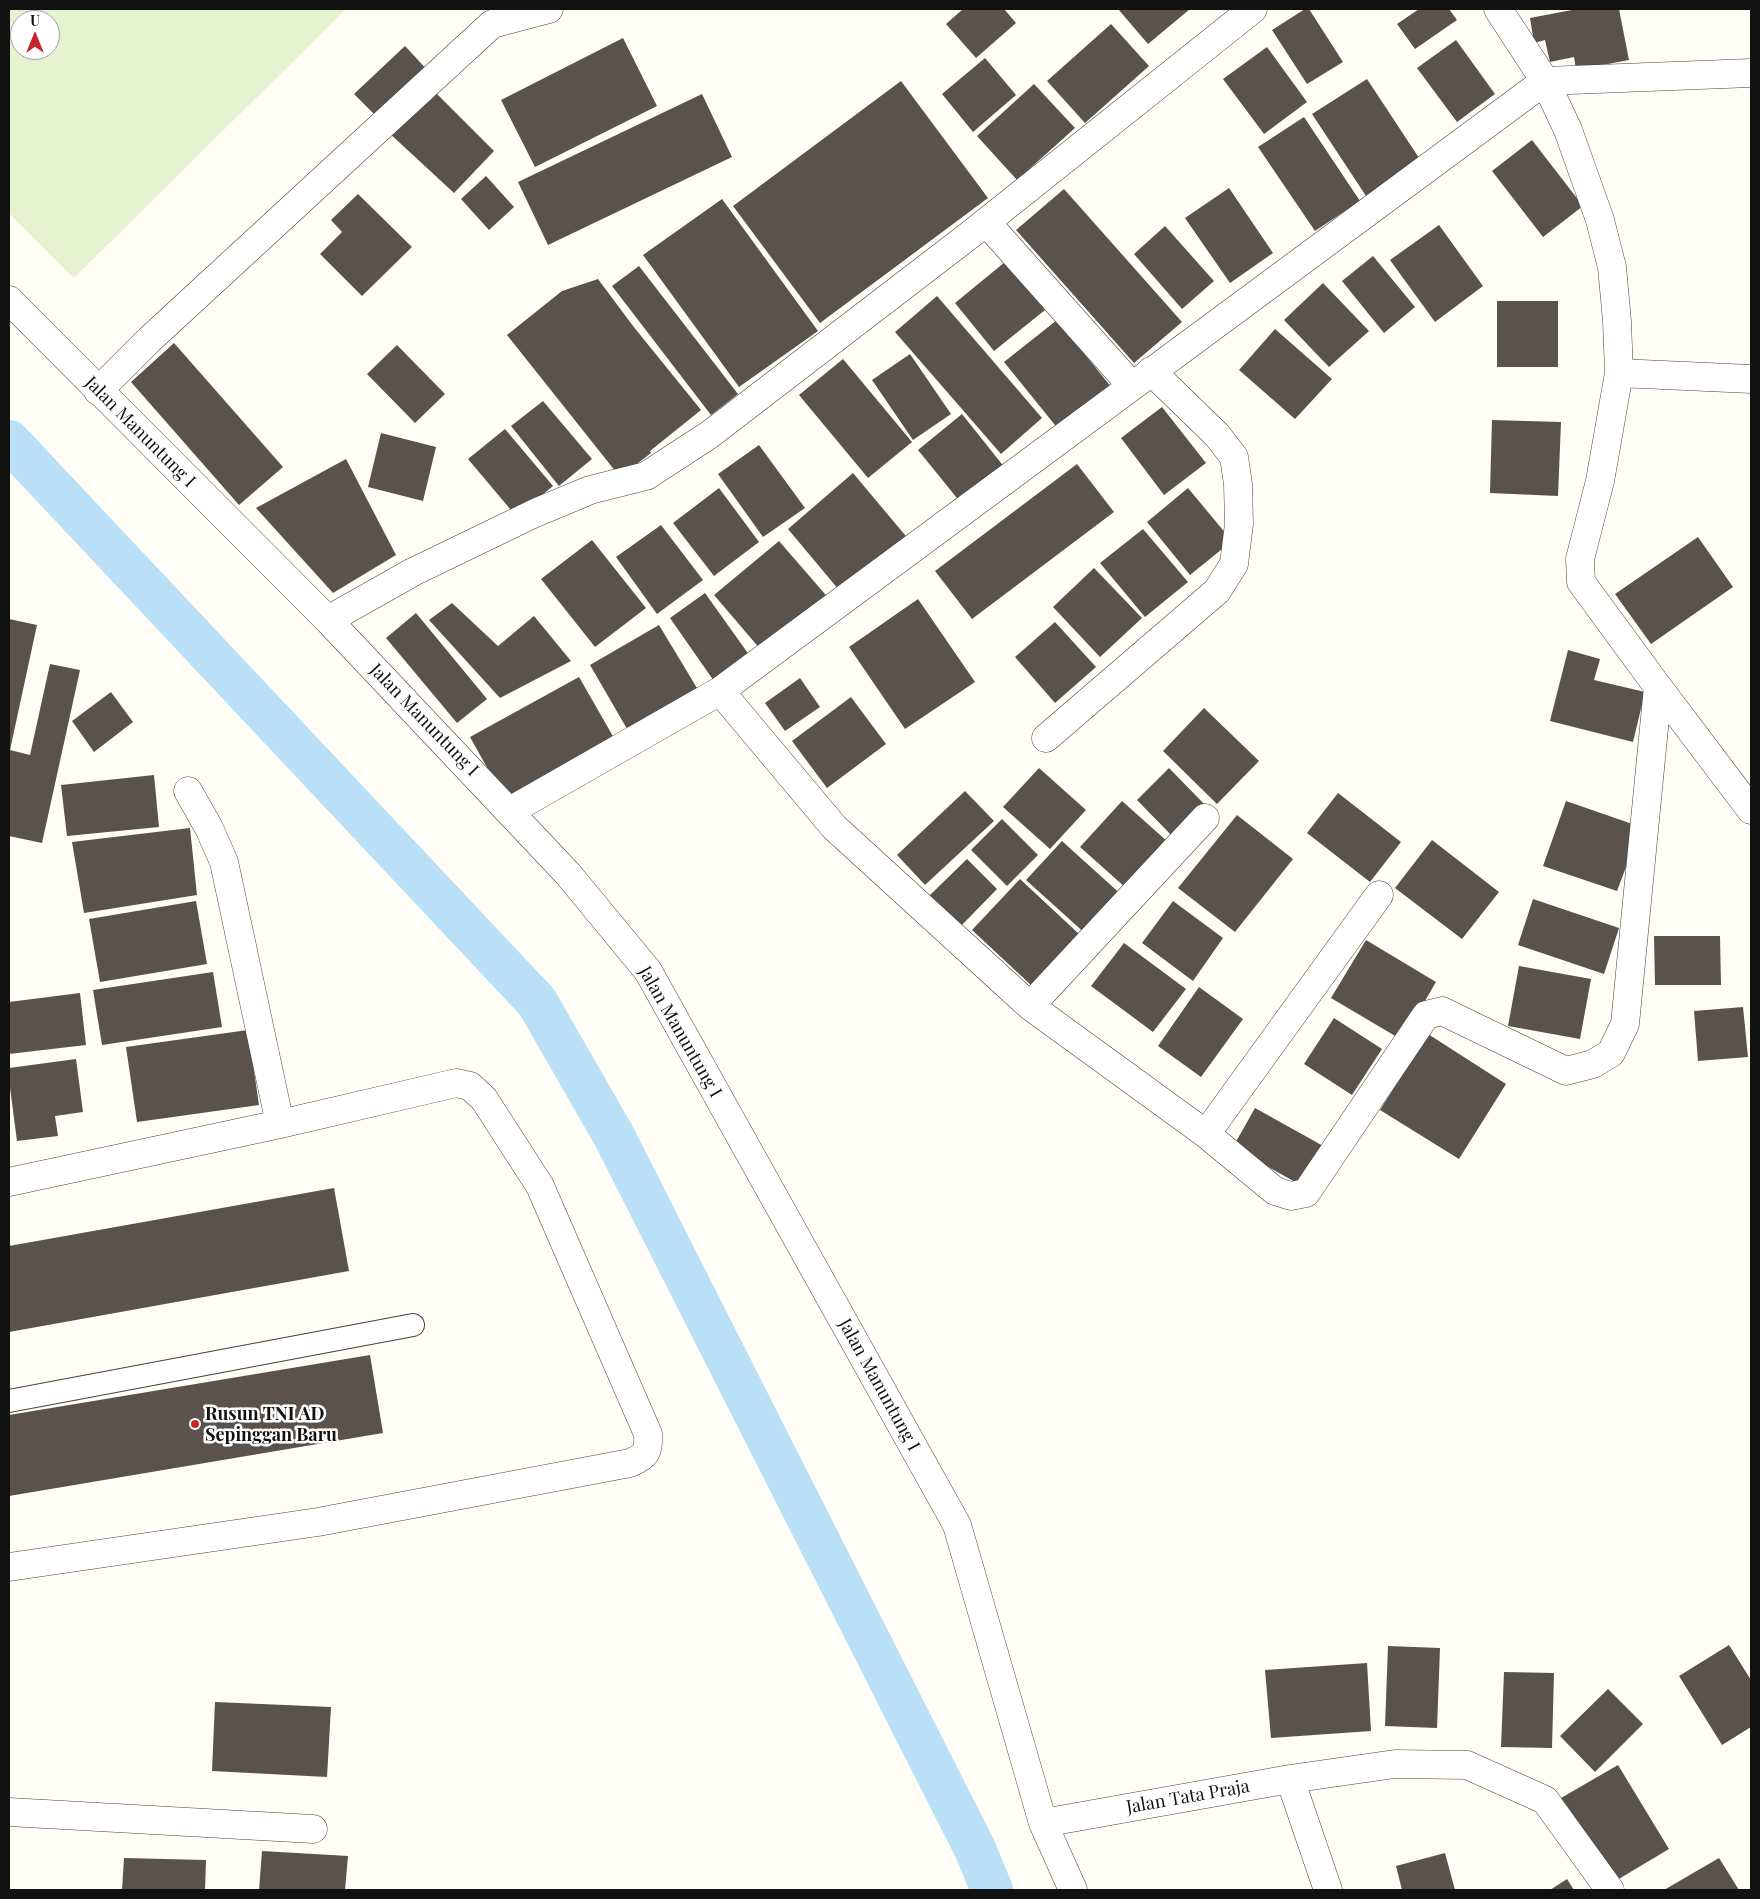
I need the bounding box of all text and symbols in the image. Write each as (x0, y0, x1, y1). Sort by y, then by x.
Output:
north arrow (10, 10, 60, 60)
text: U (30, 11, 40, 30)
street label: Jalan Manuntung I (80, 372, 200, 492)
street label: Jalan Manuntung I (365, 659, 483, 781)
street label: Jalan Manuntung I (634, 963, 726, 1101)
street label: Jalan Manuntung I (834, 1315, 924, 1455)
place label: Rusun TNI AD Sepinggan Baru (205, 1403, 337, 1446)
marker: Rusun TNI AD Sepinggan Baru (189, 1418, 201, 1430)
street label: Jalan Tata Praja (1125, 1776, 1251, 1818)

